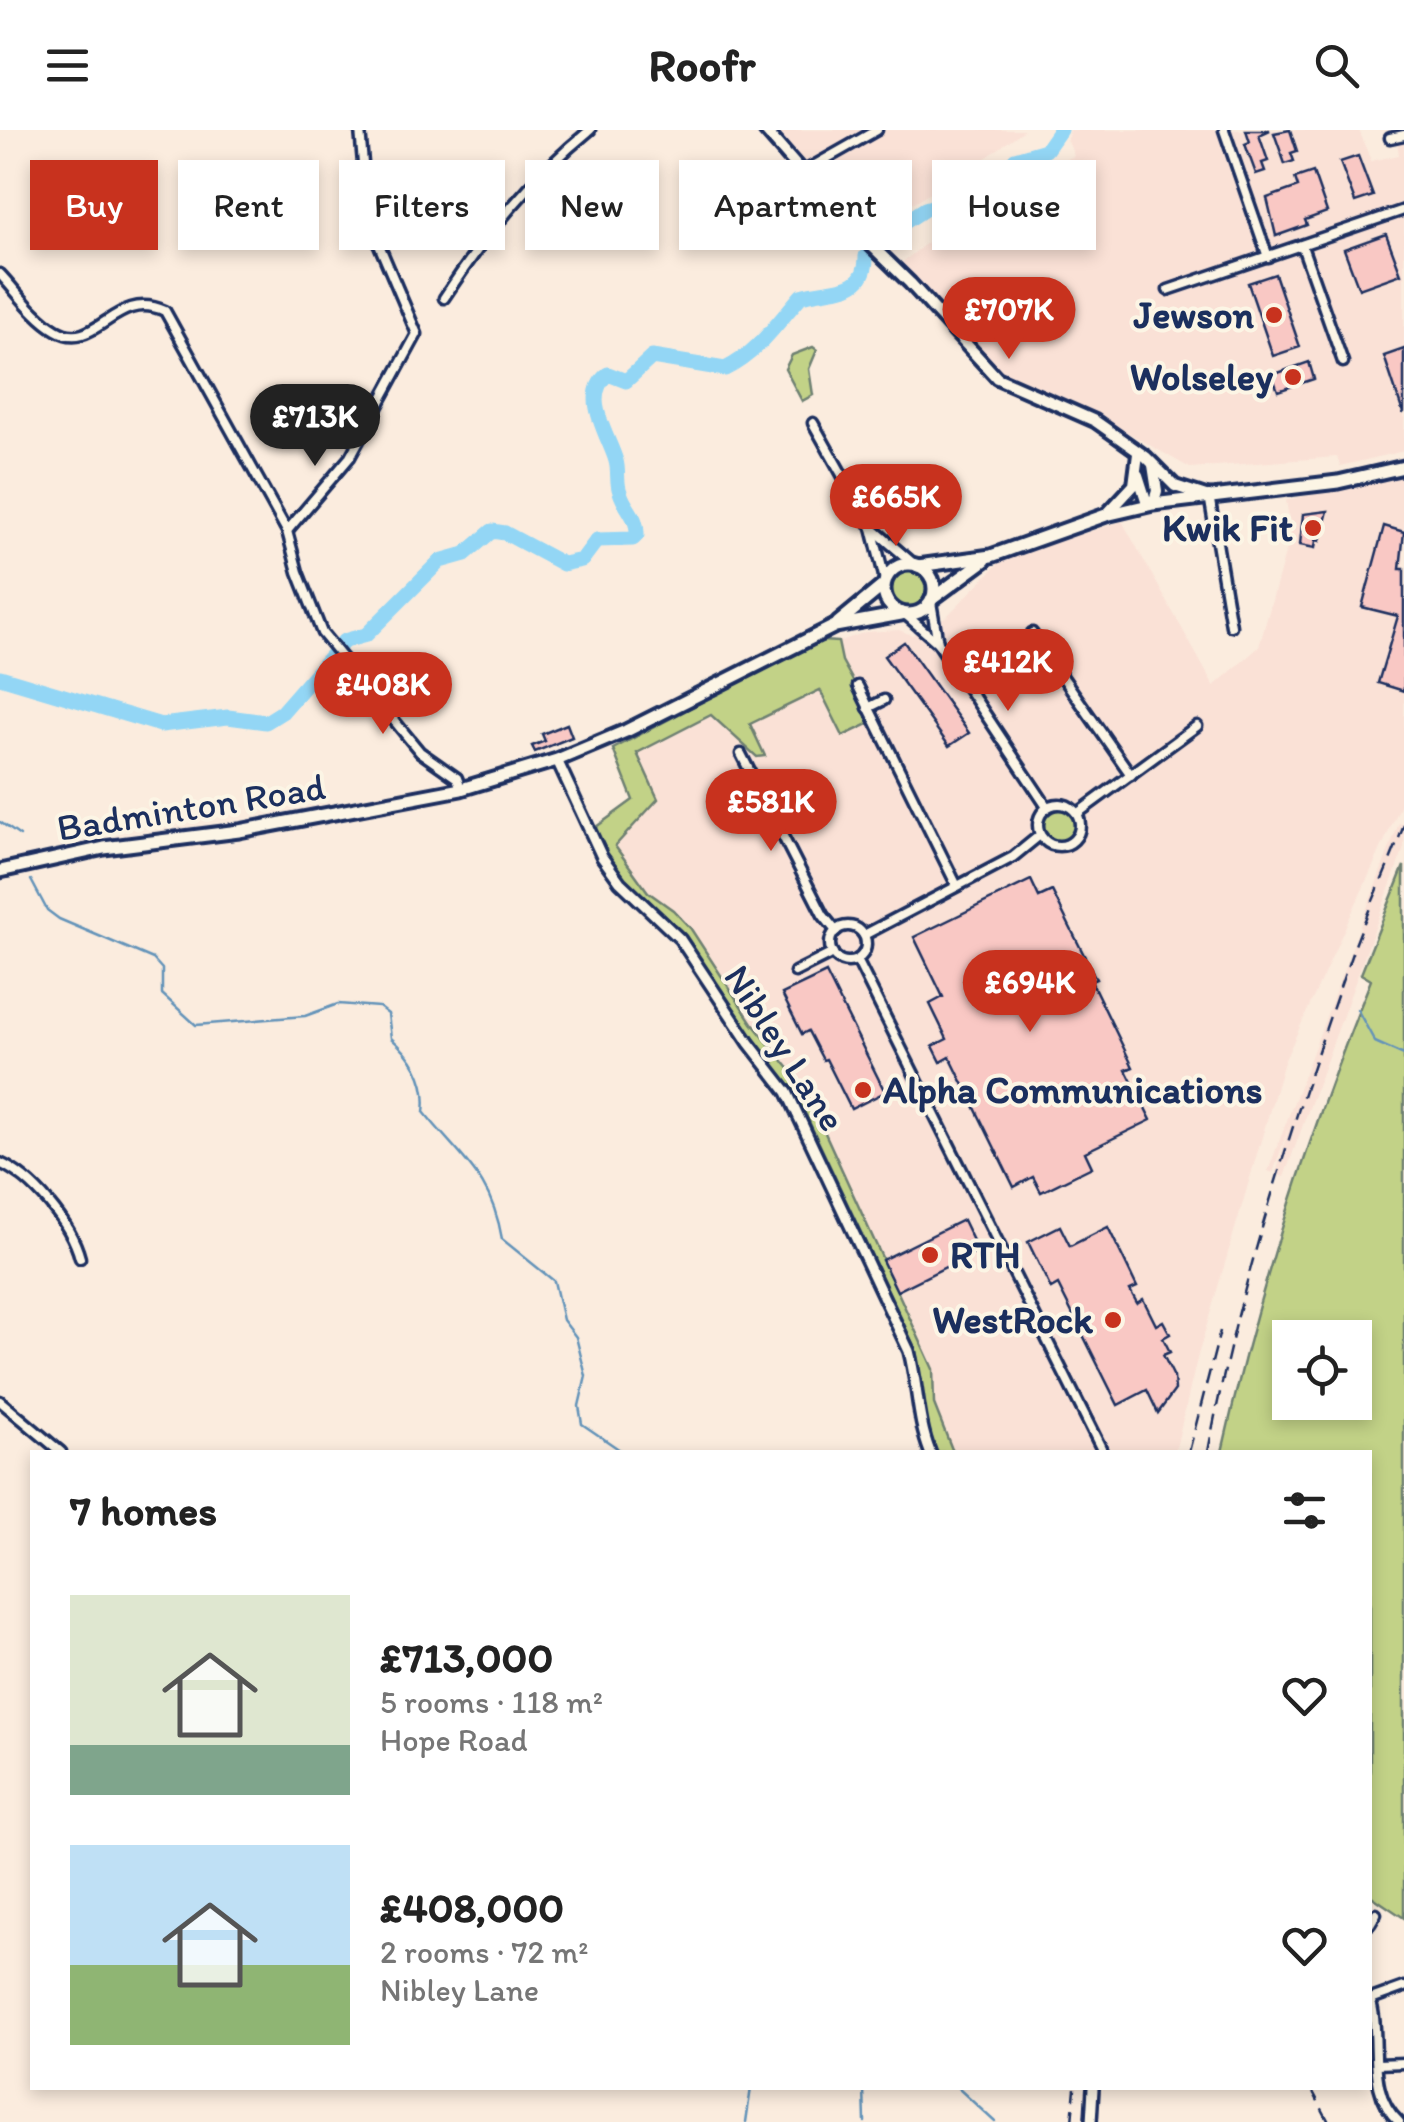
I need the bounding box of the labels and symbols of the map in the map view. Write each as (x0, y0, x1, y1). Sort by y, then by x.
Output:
pin: £707K (939, 277, 1079, 362)
place label: Jewson (1133, 292, 1254, 338)
marker: Jewson (1263, 304, 1285, 326)
place label: Wolseley (1130, 354, 1273, 400)
marker: Wolseley (1282, 366, 1304, 388)
pin: £713K (245, 384, 385, 469)
pin: £665K (826, 464, 966, 549)
place label: Kwik Fit (1162, 505, 1293, 551)
marker: Kwik Fit (1302, 517, 1324, 539)
pin: £412K (938, 629, 1078, 714)
pin: £408K (313, 652, 453, 737)
street label: Badminton Road (54, 763, 329, 851)
pin: £581K (701, 769, 841, 854)
pin: £694K (960, 950, 1100, 1035)
street label: Nibley Lane (714, 956, 856, 1140)
place label: Alpha Communications (883, 1067, 1262, 1113)
marker: Alpha Communications (852, 1079, 874, 1101)
place label: RTH (950, 1232, 1021, 1278)
marker: RTH (919, 1244, 941, 1266)
place label: WestRock (932, 1297, 1093, 1343)
marker: WestRock (1102, 1309, 1124, 1331)

